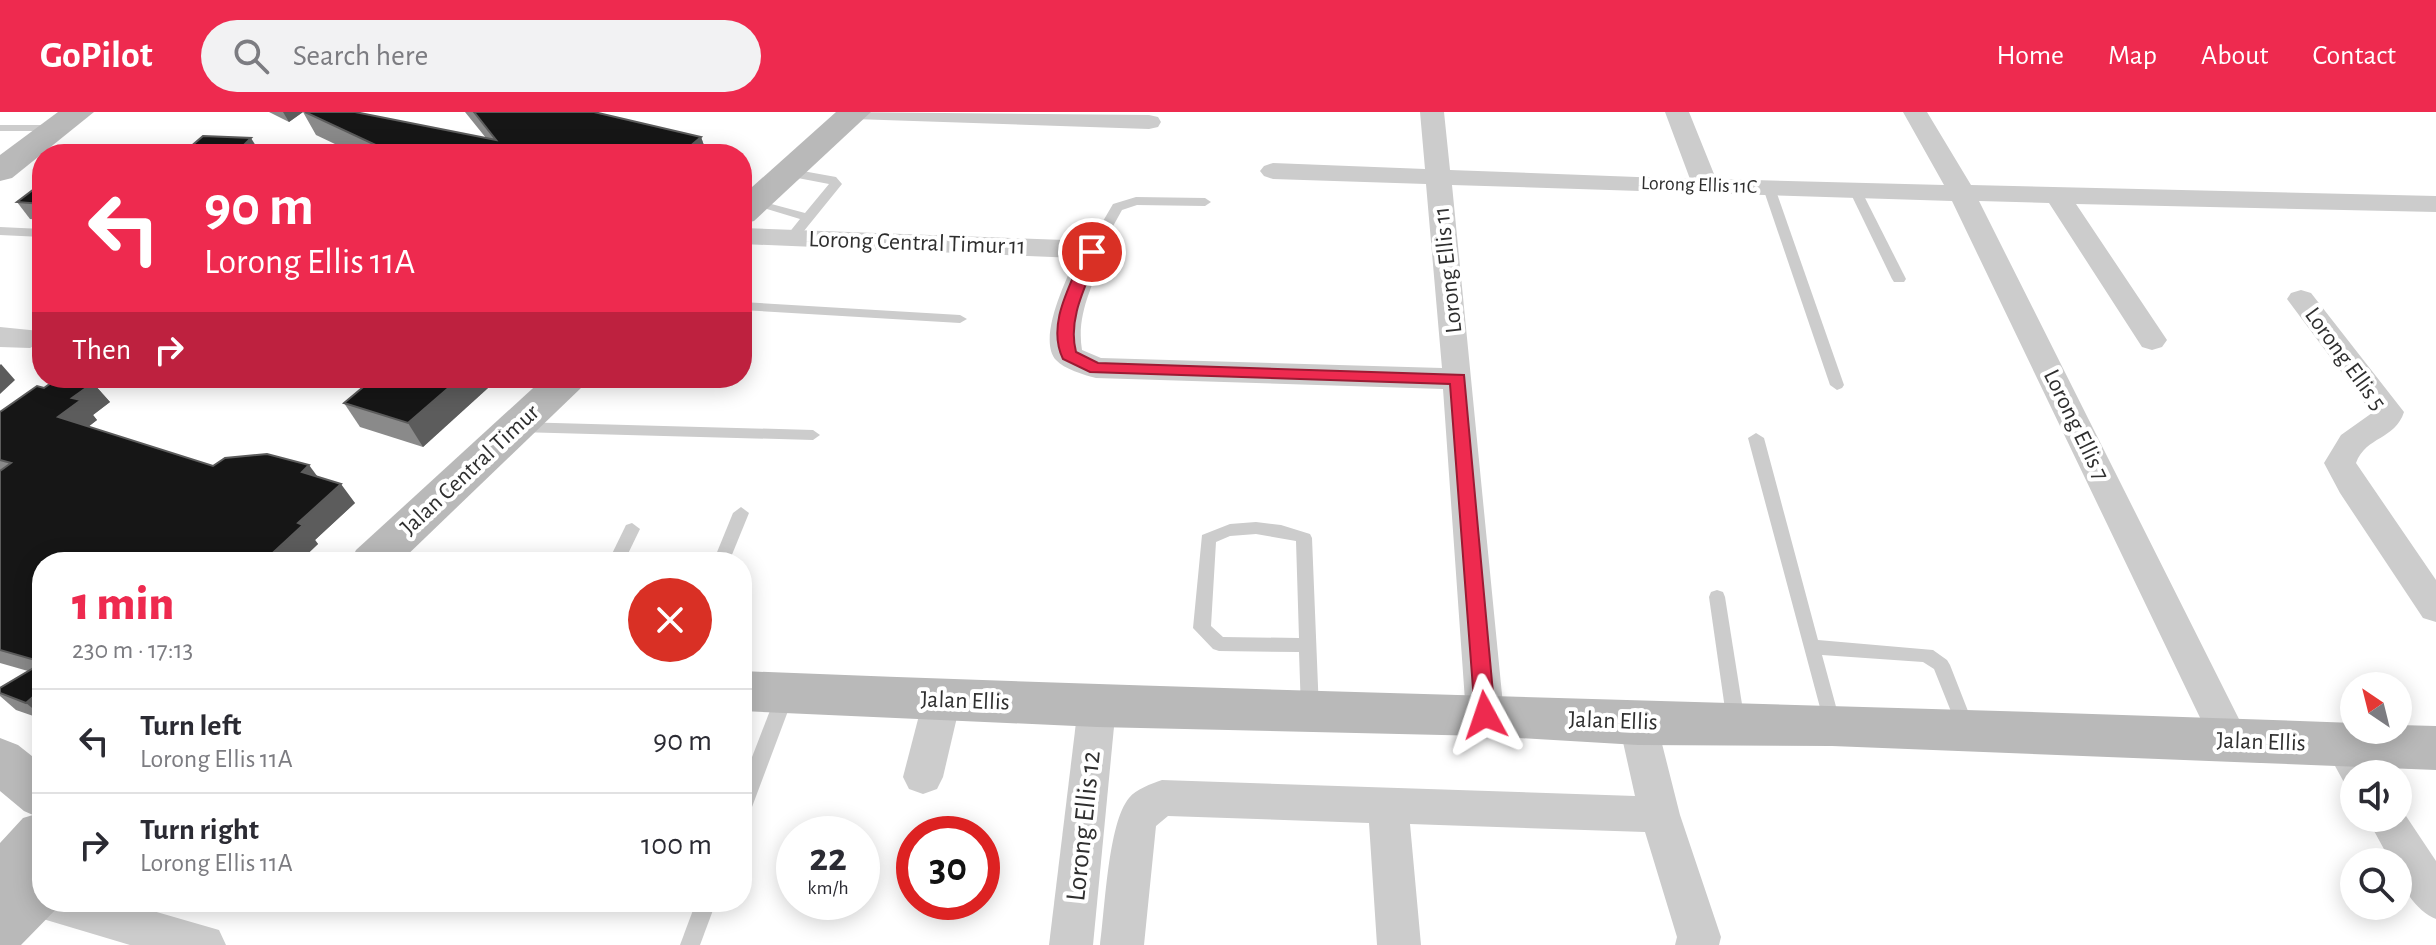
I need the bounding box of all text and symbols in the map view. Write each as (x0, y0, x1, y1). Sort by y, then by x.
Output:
search box (201, 20, 761, 92)
icon: search (229, 34, 273, 78)
text: GoPilot (40, 37, 153, 75)
text: Search here (293, 41, 428, 71)
text: Home (1997, 42, 2064, 70)
text: Map (2108, 42, 2157, 70)
text: About (2201, 42, 2269, 70)
text: Contact (2313, 42, 2396, 70)
street label: Lorong Ellis 11C (1641, 173, 1757, 197)
icon: left (72, 176, 176, 280)
text: 90 m (204, 179, 314, 235)
street label: Lorong Ellis 11 (1429, 206, 1467, 334)
pin (1058, 218, 1126, 286)
street label: Lorong Central Timur 11 (808, 227, 1026, 259)
icon: arrive (1070, 230, 1114, 274)
text: Lorong Ellis 11A (204, 244, 415, 280)
street label: Lorong Ellis 5 (2300, 303, 2390, 415)
icon: right (147, 328, 191, 372)
text: Then (72, 335, 131, 365)
street label: Lorong Ellis 7 (2039, 366, 2113, 484)
street label: Jalan Central Timur (396, 400, 544, 540)
button: close (628, 578, 712, 662)
text: 1 min (72, 581, 174, 629)
text: 230 m · 17:13 (72, 637, 193, 663)
north arrow (2340, 672, 2412, 744)
map controls (2340, 672, 2412, 920)
position arrow (1443, 673, 1527, 757)
street label: Jalan Ellis (920, 687, 1010, 715)
street label: Jalan Ellis (1568, 707, 1658, 735)
text: Turn left (140, 711, 241, 741)
icon: left (72, 719, 116, 763)
text: 90 m (653, 726, 712, 756)
street label: Jalan Ellis (2216, 728, 2306, 756)
text: Lorong Ellis 11A (140, 746, 293, 772)
street label: Lorong Ellis 12 (1062, 749, 1106, 903)
button: sound (2340, 760, 2412, 832)
text: Turn right (140, 815, 259, 845)
speed limit sign: 30 (896, 816, 1000, 920)
icon: right (72, 823, 116, 867)
text: 100 m (641, 830, 712, 860)
text: 22 (809, 838, 847, 878)
button: search (2340, 848, 2412, 920)
text: Lorong Ellis 11A (140, 850, 293, 876)
text: km/h (807, 878, 849, 898)

